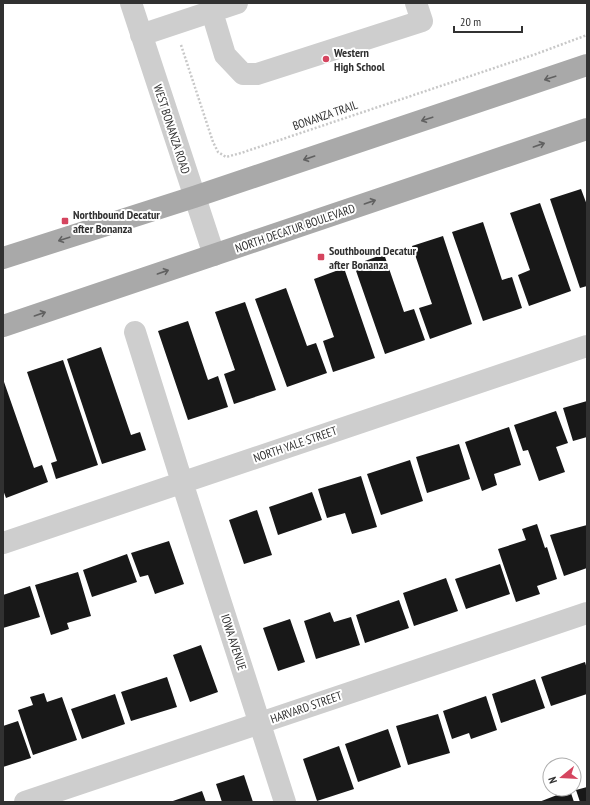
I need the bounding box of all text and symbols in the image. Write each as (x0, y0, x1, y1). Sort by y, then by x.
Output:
scale bar (454, 8, 522, 34)
text: 20 m (460, 14, 481, 29)
place label: Western High School (333, 45, 385, 74)
marker: Western High School (321, 54, 331, 64)
one-way arrow (544, 74, 556, 82)
street label: WEST BONANZA ROAD (150, 82, 194, 176)
street label: BONANZA TRAIL (291, 97, 359, 133)
one-way arrow (420, 116, 433, 123)
one-way arrow (532, 141, 545, 148)
one-way arrow (303, 155, 315, 163)
one-way arrow (364, 198, 376, 206)
street label: NORTH DECATUR BOULEVARD (233, 200, 357, 256)
place label: Northbound Decatur after Bonanza (73, 207, 160, 236)
marker: Northbound Decatur after Bonanza (60, 216, 70, 226)
one-way arrow (57, 236, 70, 243)
place label: Southbound Decatur after Bonanza (329, 243, 417, 272)
marker: Southbound Decatur after Bonanza (316, 252, 326, 262)
one-way arrow (156, 268, 169, 275)
one-way arrow (33, 310, 46, 317)
street label: NORTH YALE STREET (251, 422, 339, 465)
street label: IOWA AVENUE (218, 612, 250, 672)
street label: HARVARD STREET (268, 688, 344, 726)
north arrow (542, 757, 582, 797)
text: N (545, 775, 560, 785)

